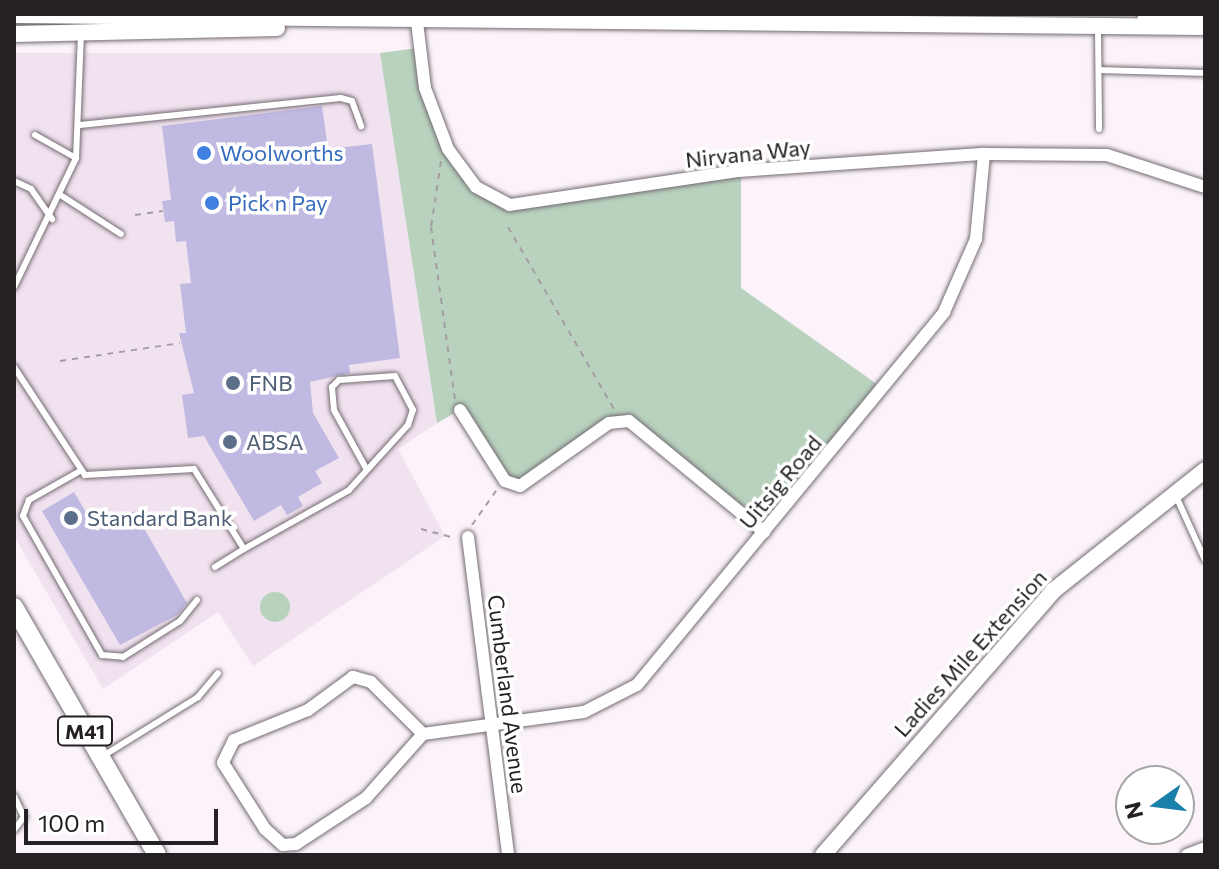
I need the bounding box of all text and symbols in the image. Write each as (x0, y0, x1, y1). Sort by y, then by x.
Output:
street label: Nirvana Way (684, 133, 812, 173)
place label: Woolworths (220, 140, 344, 166)
marker: Woolworths (195, 144, 213, 162)
place label: Pick n Pay (228, 190, 328, 216)
marker: Pick n Pay (203, 194, 221, 212)
place label: FNB (249, 370, 292, 396)
marker: FNB (224, 374, 242, 392)
place label: ABSA (246, 429, 303, 455)
street label: Uitsig Road (733, 430, 827, 534)
marker: ABSA (221, 433, 239, 451)
place label: Standard Bank (87, 505, 233, 531)
marker: Standard Bank (62, 509, 80, 527)
street label: Ladies Mile Extension (888, 564, 1052, 742)
street label: Cumberland Avenue (483, 593, 533, 795)
road number: M41 (57, 715, 113, 747)
north arrow (1115, 765, 1195, 845)
scale bar (28, 793, 222, 843)
text: N (1118, 799, 1148, 822)
text: 100 m (38, 808, 105, 837)

